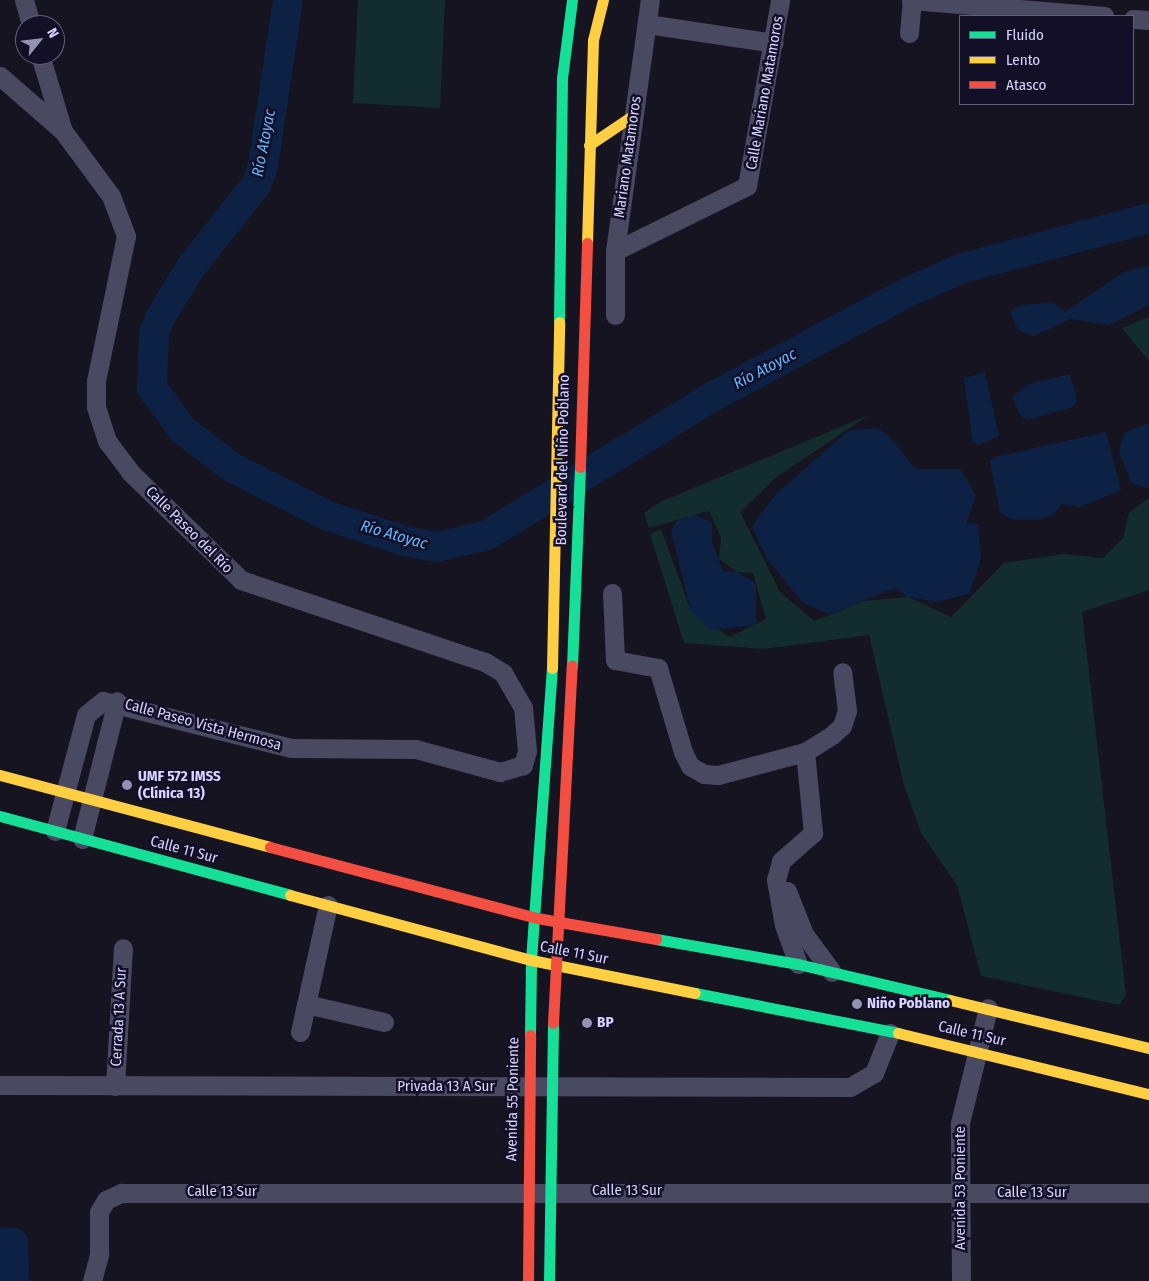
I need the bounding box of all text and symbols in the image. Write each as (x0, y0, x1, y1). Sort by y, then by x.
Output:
north arrow (15, 15, 65, 65)
street label: Calle Mariano Matamoros (743, 15, 787, 171)
legend (959, 15, 1134, 105)
text: N (43, 25, 62, 41)
text: Fluido (1006, 26, 1044, 44)
text: Lento (1006, 51, 1040, 69)
text: Atasco (1006, 76, 1046, 94)
street label: Mariano Matamoros (611, 95, 645, 219)
water label: Río Atoyac (248, 108, 280, 178)
water label: Río Atoyac (730, 344, 800, 394)
street label: Boulevard del Niño Poblano (553, 374, 573, 546)
street label: Calle Paseo del Río (142, 483, 236, 577)
water label: Río Atoyac (358, 516, 430, 554)
street label: Calle Paseo Vista Hermosa (123, 695, 283, 755)
place label: UMF 572 IMSS (Clínica 13) (138, 767, 221, 802)
marker: UMF 572 IMSS (Clínica 13) (120, 778, 134, 792)
street label: Calle 11 Sur (148, 832, 220, 868)
street label: Calle 11 Sur (538, 938, 610, 968)
street label: Cerrada 13 A Sur (107, 967, 131, 1067)
place label: Niño Poblano (867, 995, 950, 1013)
marker: Niño Poblano (851, 998, 863, 1010)
place label: BP (597, 1014, 614, 1032)
marker: BP (581, 1017, 593, 1029)
street label: Calle 11 Sur (936, 1017, 1008, 1051)
street label: Avenida 55 Poniente (503, 1037, 523, 1161)
street label: Privada 13 A Sur (397, 1078, 495, 1096)
street label: Avenida 53 Poniente (952, 1126, 970, 1250)
street label: Calle 13 Sur (592, 1182, 662, 1200)
street label: Calle 13 Sur (187, 1183, 257, 1201)
street label: Calle 13 Sur (997, 1184, 1067, 1202)

